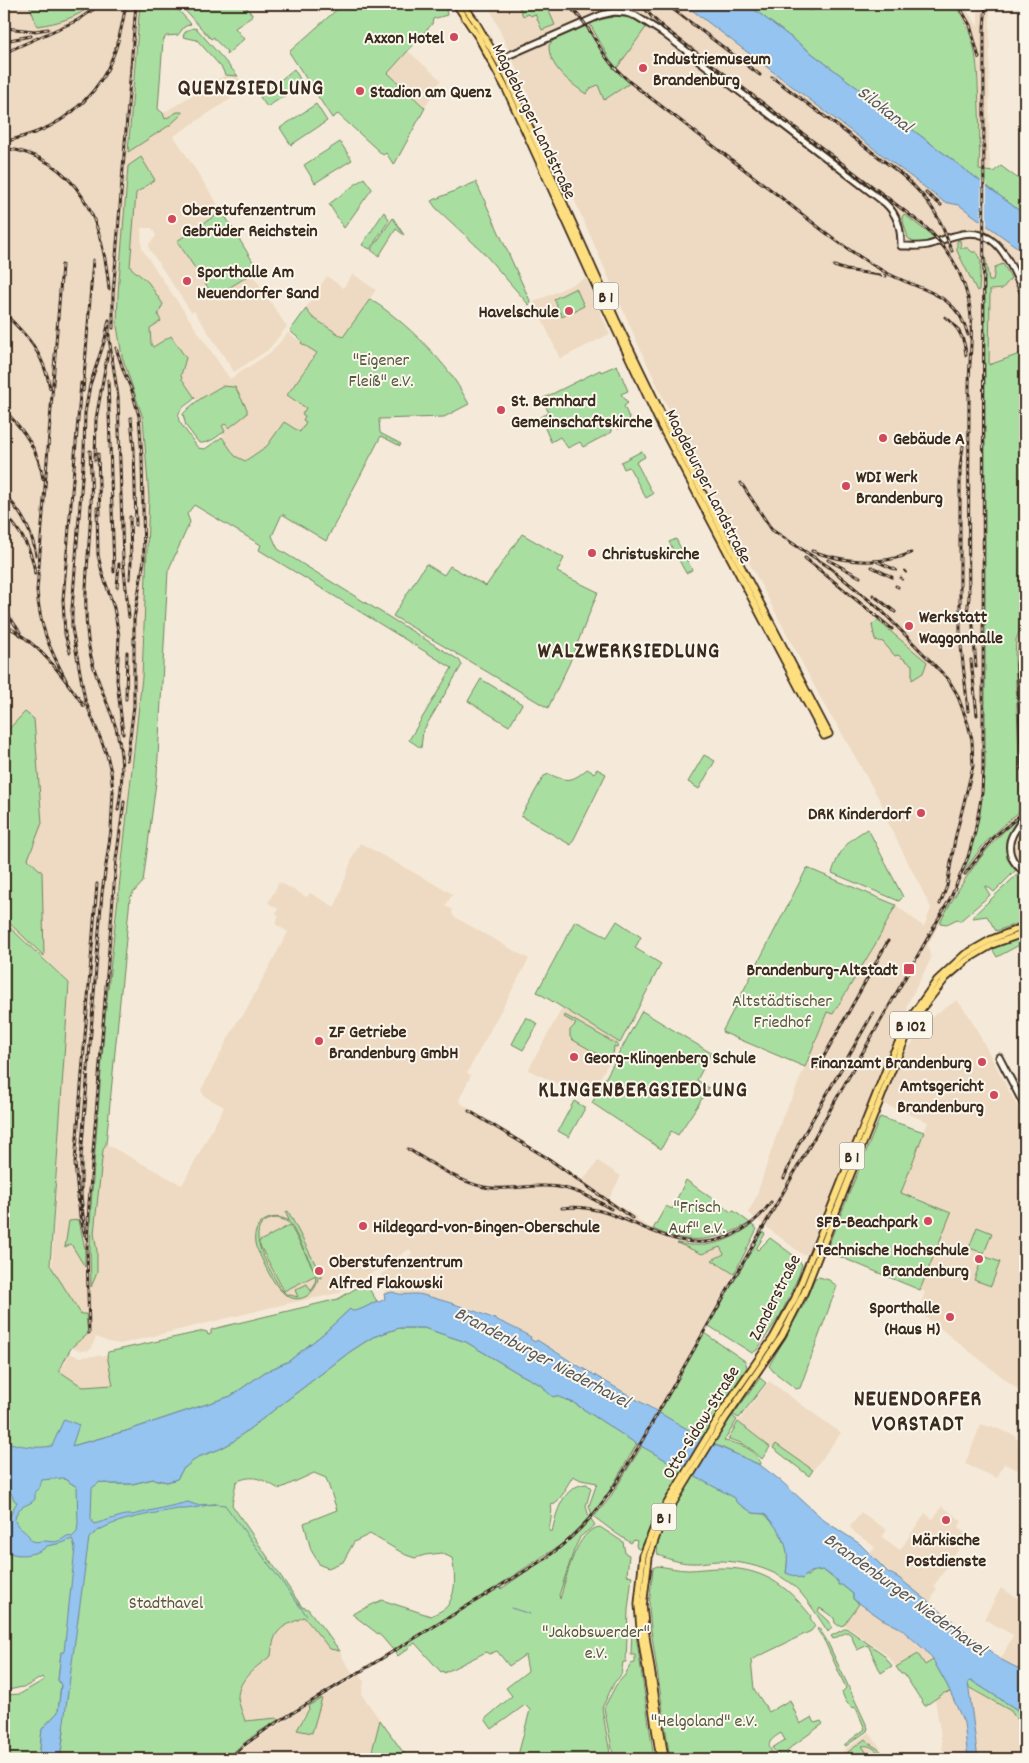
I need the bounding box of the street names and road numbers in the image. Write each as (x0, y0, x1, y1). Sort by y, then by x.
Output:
street label: Magdeburger Landstraße (484, 40, 581, 204)
road number: B 1 (594, 282, 618, 310)
street label: Magdeburger Landstraße (657, 406, 757, 569)
road number: B 102 (890, 1012, 932, 1038)
road number: B 1 (840, 1142, 864, 1170)
street label: Zanderstraße (744, 1251, 809, 1345)
street label: Otto-Sidow-Straße (657, 1362, 747, 1485)
road number: B 1 (652, 1504, 676, 1530)

